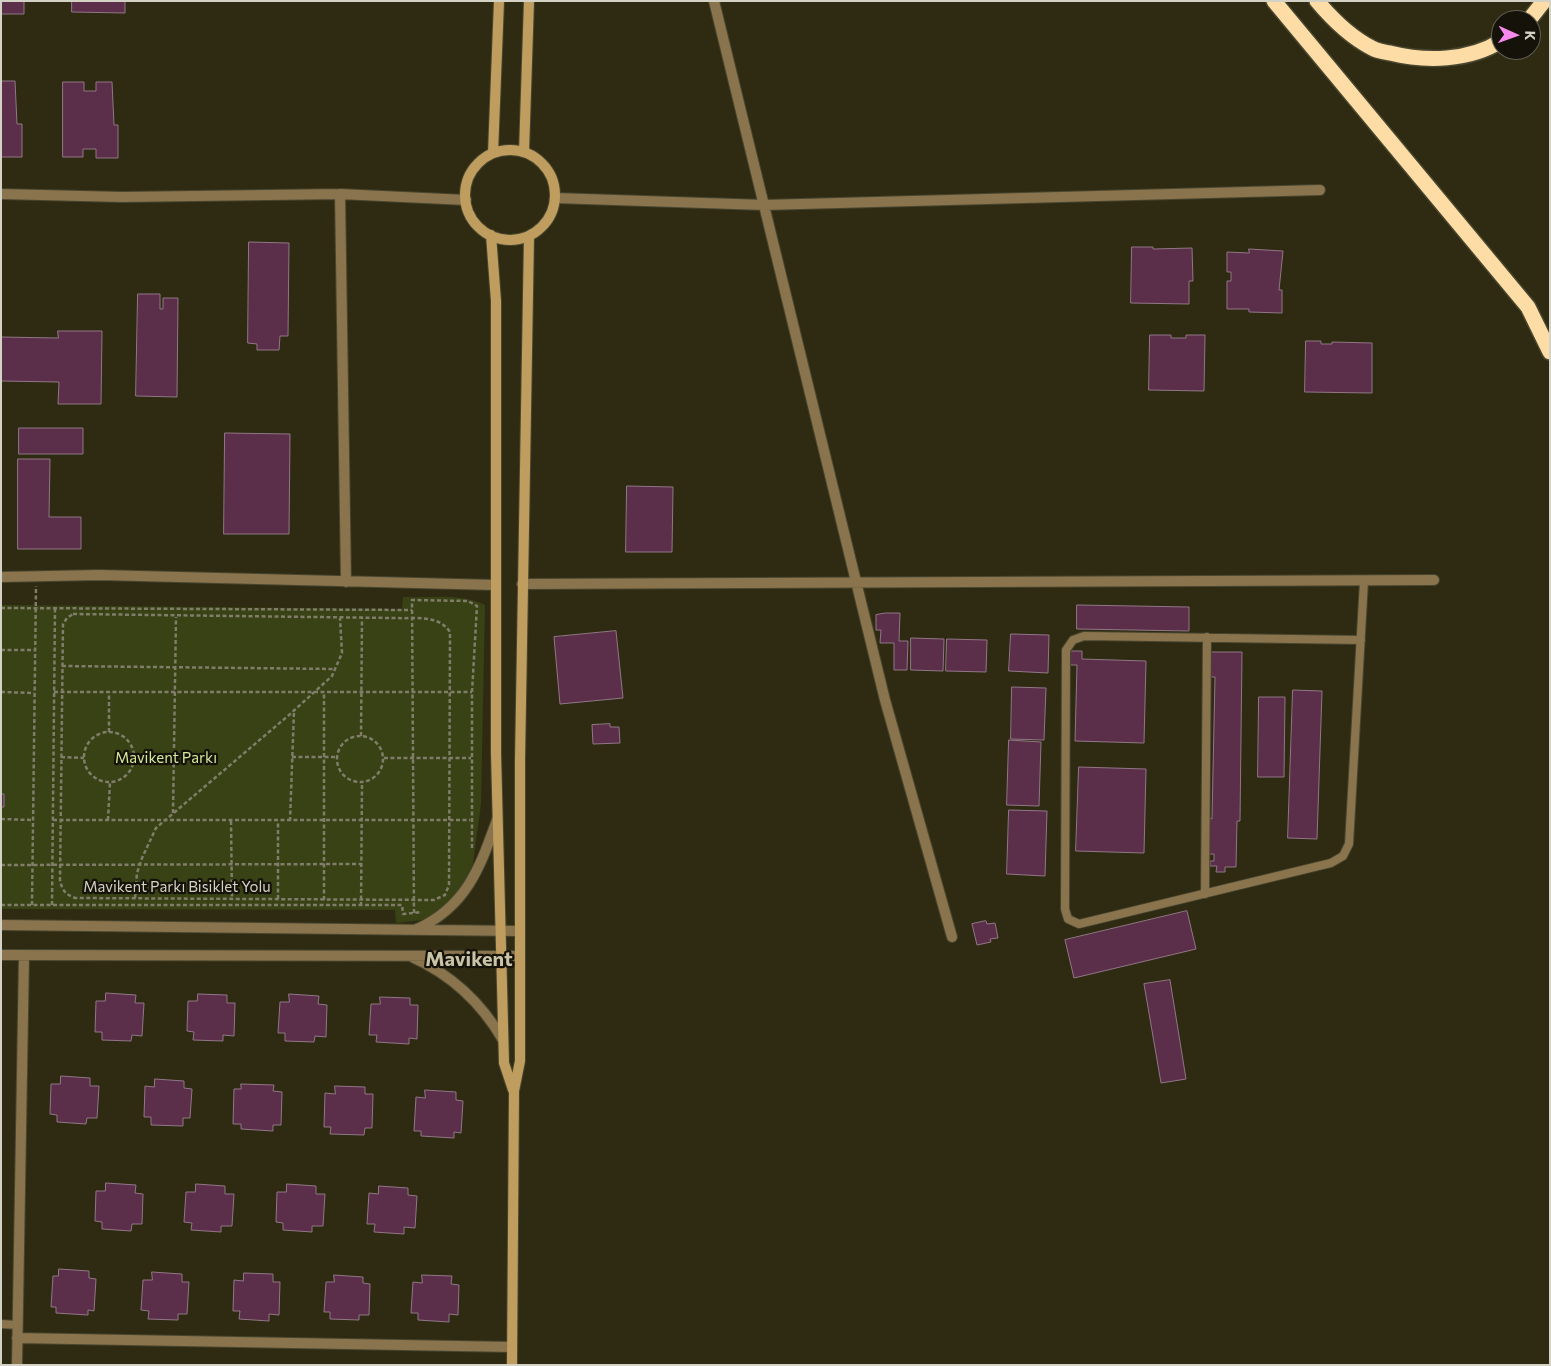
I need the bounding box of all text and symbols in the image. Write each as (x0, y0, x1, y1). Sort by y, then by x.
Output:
north arrow (1491, 10, 1541, 60)
text: K (1522, 30, 1539, 41)
park label: Mavikent Parkı (115, 749, 217, 767)
street label: Mavikent Parkı Bisiklet Yolu (83, 878, 271, 896)
district label: Mavikent (425, 947, 513, 971)

